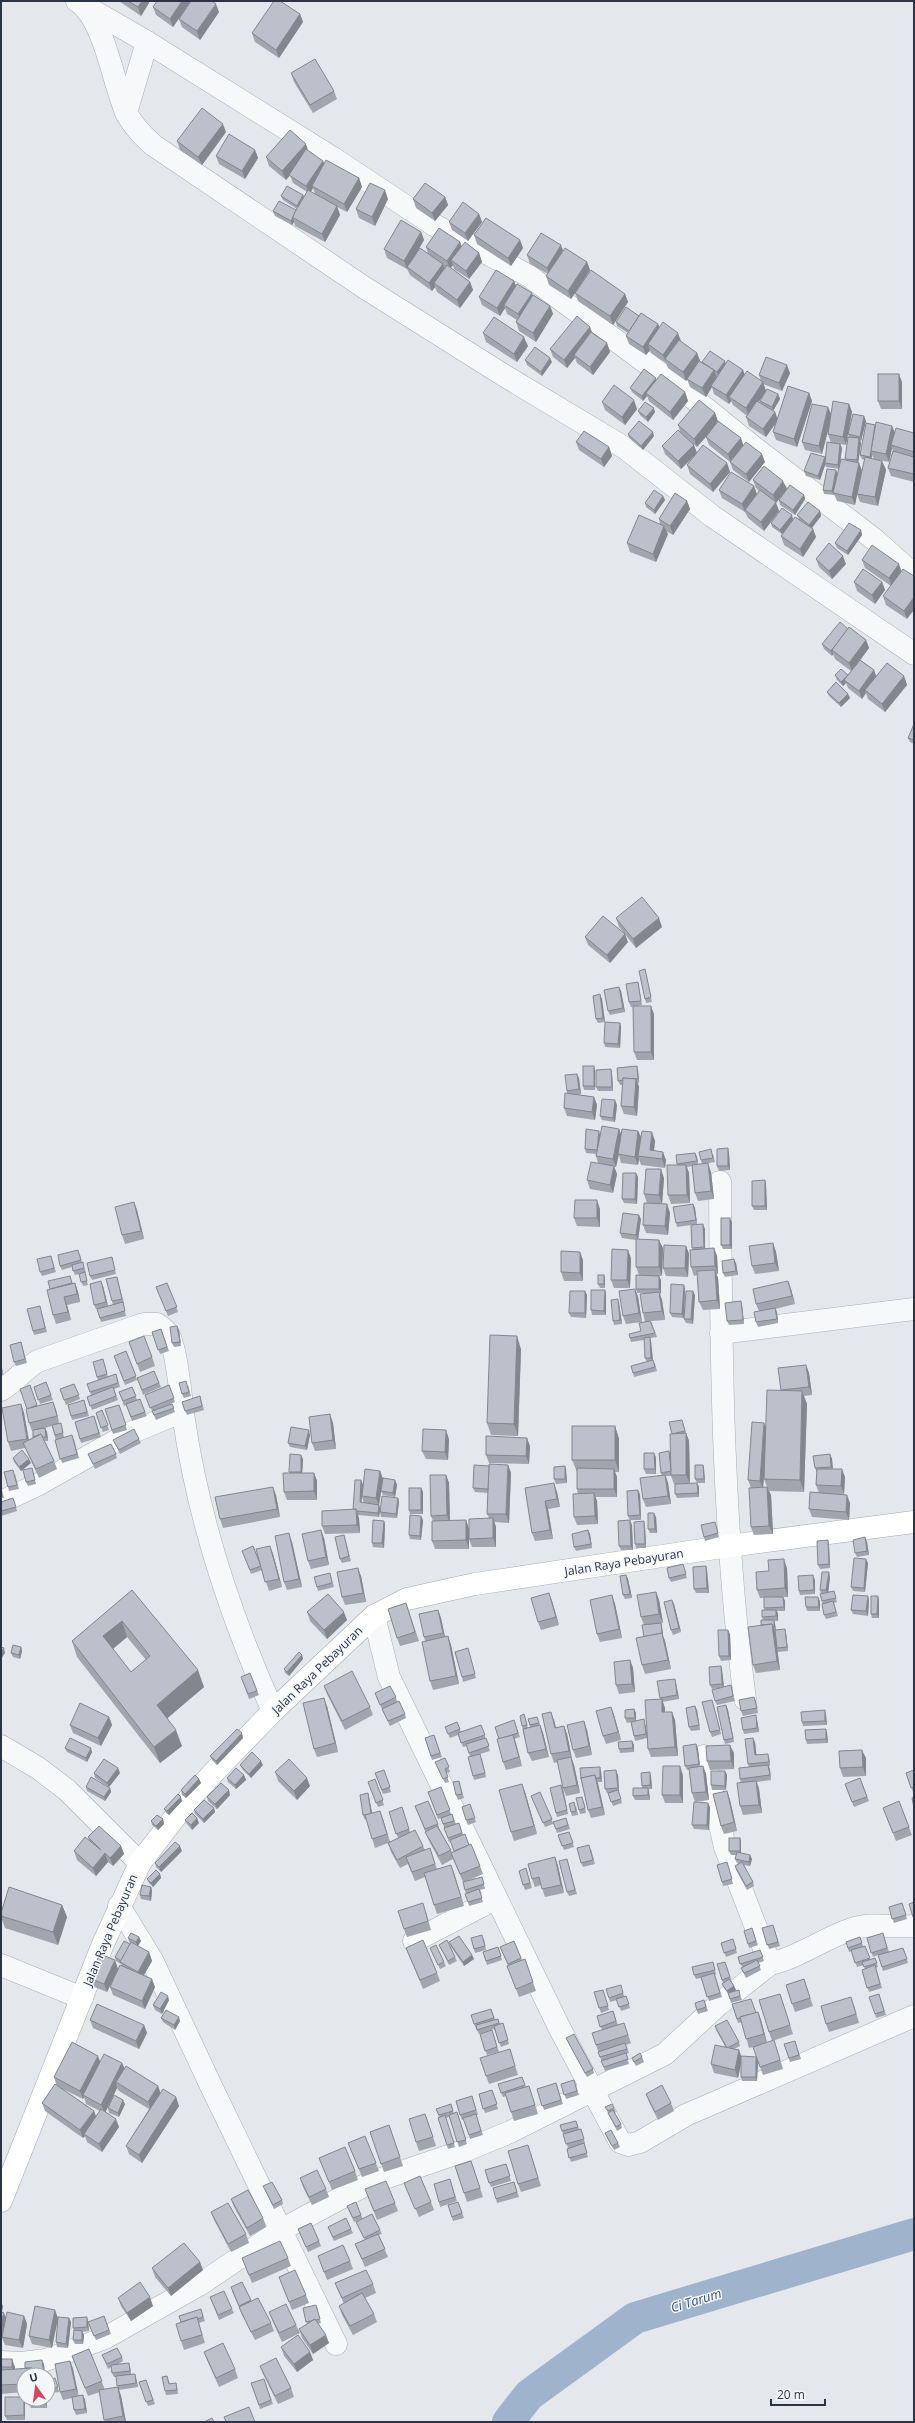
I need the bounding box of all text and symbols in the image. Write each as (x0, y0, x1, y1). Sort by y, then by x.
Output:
street label: Jalan Raya Pebayuran (562, 1544, 685, 1580)
street label: Jalan Raya Pebayuran (267, 1622, 366, 1719)
street label: Jalan Raya Pebayuran (78, 1871, 141, 1990)
water label: Ci Tarum (668, 2284, 724, 2316)
north arrow (16, 2367, 56, 2407)
text: U (28, 2369, 39, 2385)
scale bar (771, 2381, 825, 2407)
text: 20 m (777, 2386, 805, 2403)

